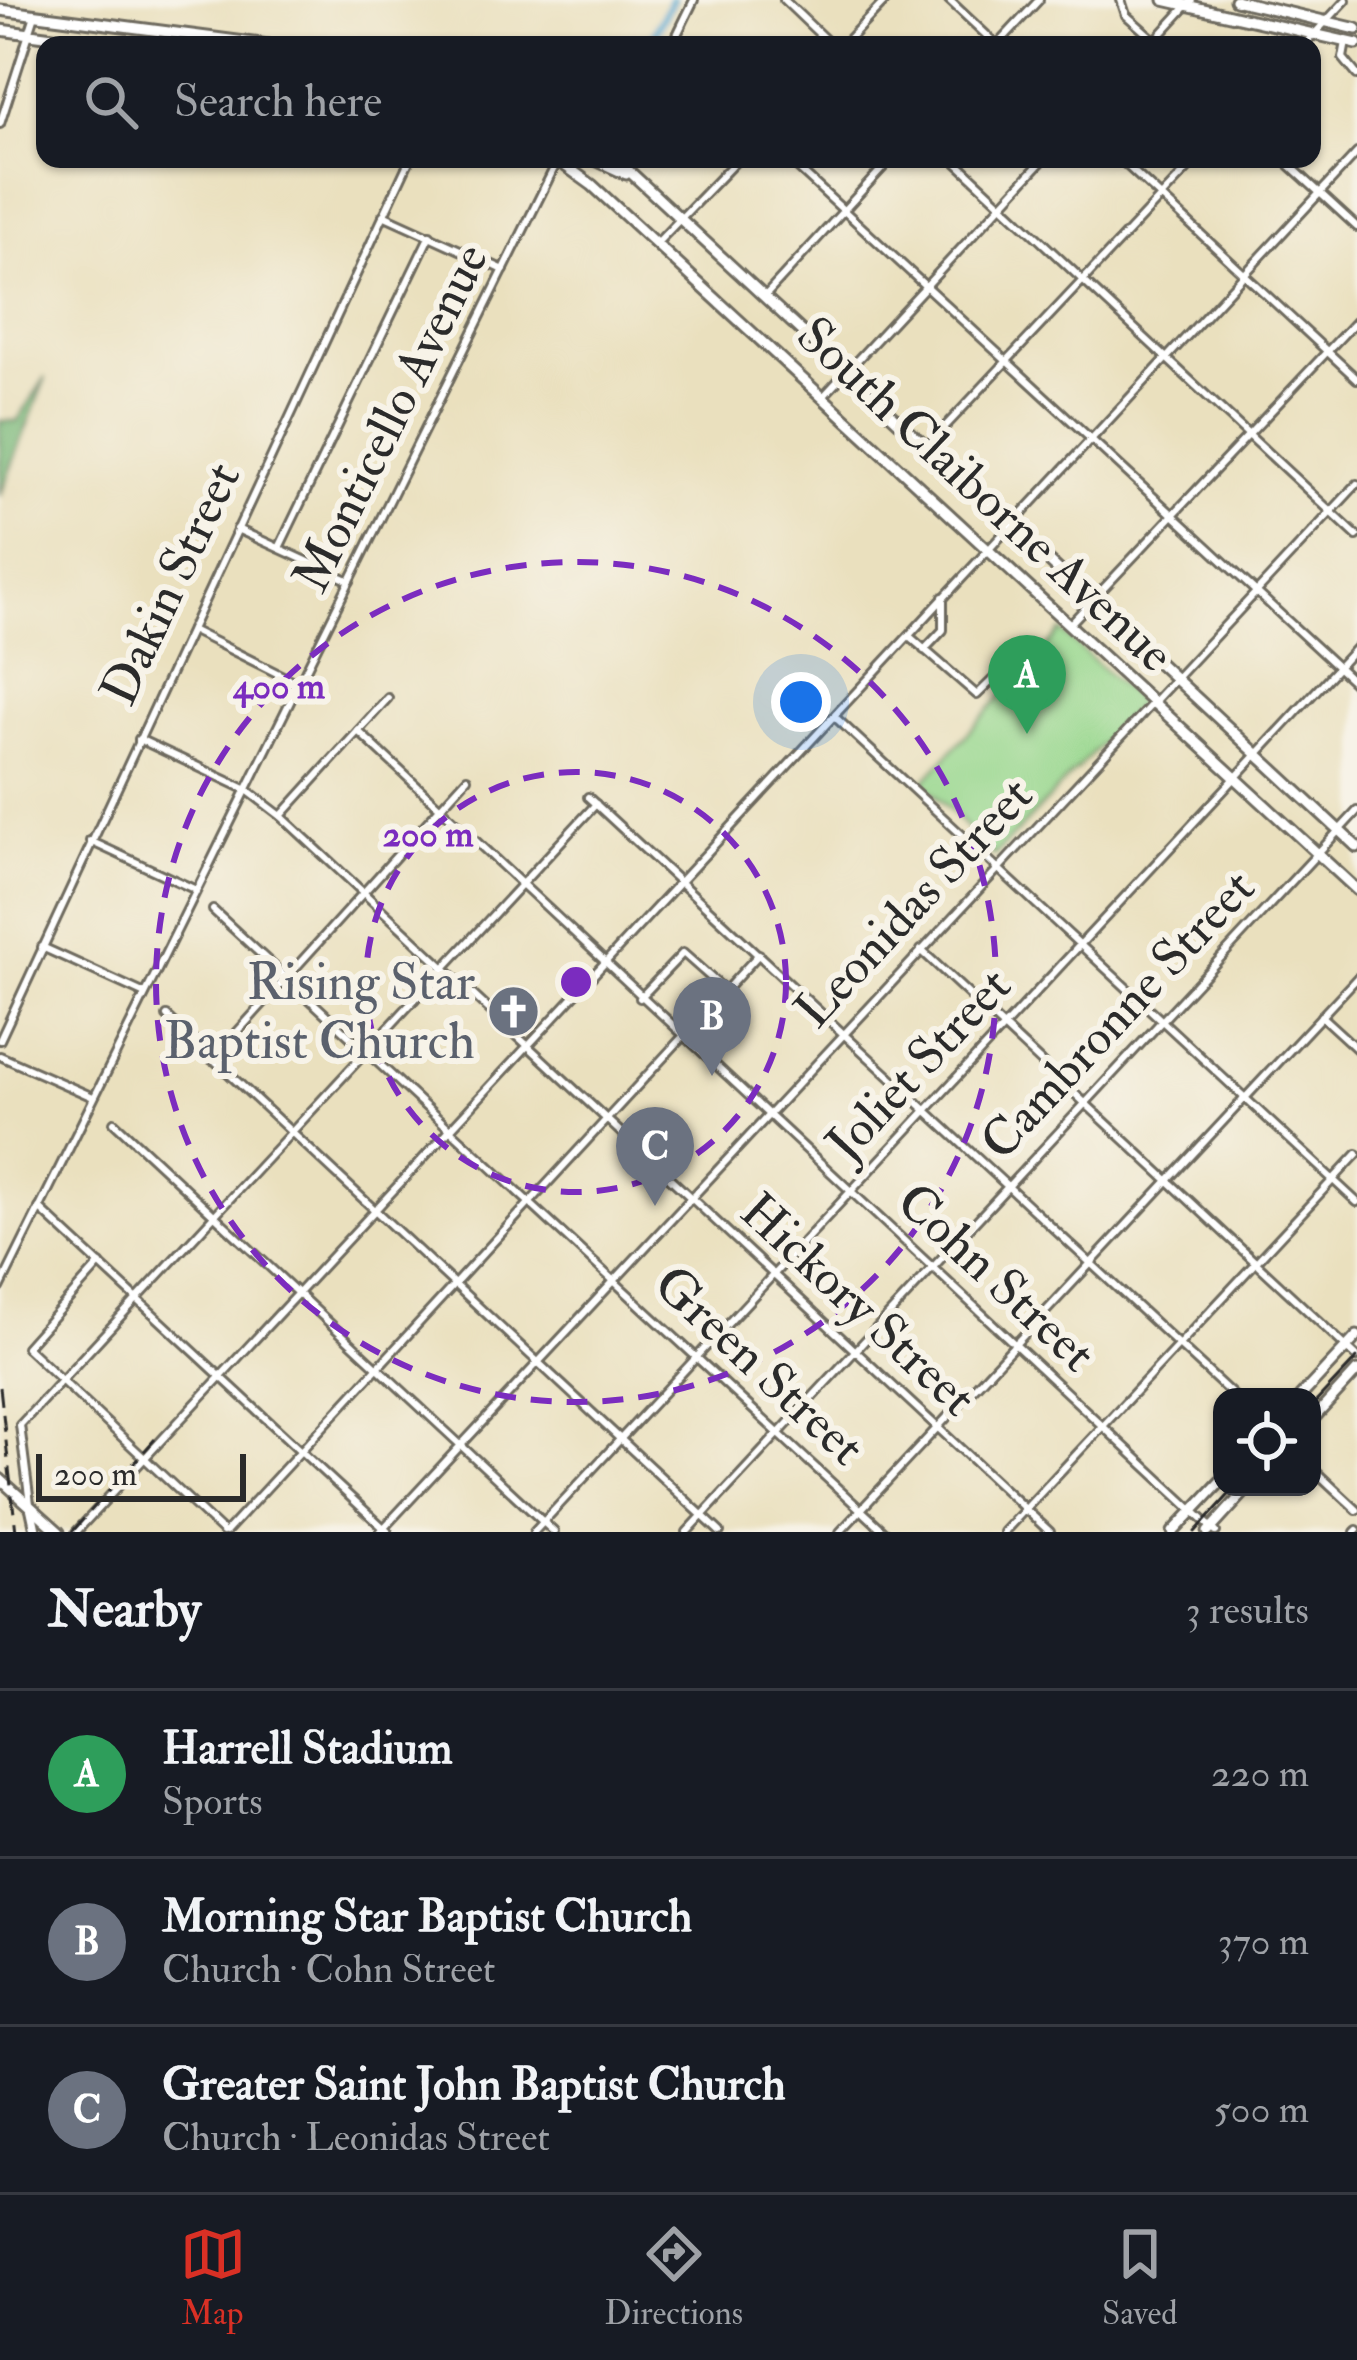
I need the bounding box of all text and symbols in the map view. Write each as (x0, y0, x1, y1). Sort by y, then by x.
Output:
search box (36, 36, 1321, 168)
icon: search (78, 69, 144, 135)
text: Search here (174, 74, 382, 130)
street label: Monticello Avenue (279, 233, 503, 603)
street label: South Claiborne Avenue (784, 305, 1186, 685)
street label: Dakin Street (87, 452, 255, 716)
pin: A (988, 635, 1066, 734)
text: 400 m (232, 664, 325, 709)
your location (771, 672, 831, 732)
street label: Leonidas Street (782, 764, 1046, 1042)
text: 200 m (383, 812, 473, 857)
street label: Cambronne Street (967, 857, 1269, 1173)
place label: Rising Star Baptist Church (164, 951, 475, 1074)
street label: Joliet Street (812, 955, 1025, 1177)
centre of rings (555, 961, 597, 1003)
pin: B (673, 977, 751, 1076)
church icon: Rising Star Baptist Church (486, 984, 542, 1040)
pin: C (616, 1107, 694, 1206)
street label: Cohn Street (883, 1170, 1109, 1386)
street label: Hickory Street (727, 1180, 989, 1430)
street label: Green Street (641, 1252, 877, 1480)
map controls (1213, 1388, 1321, 1496)
button: locate (1213, 1388, 1321, 1496)
scale bar (36, 1448, 246, 1501)
text: 200 m (54, 1454, 137, 1495)
text: Nearby (48, 1578, 201, 1642)
text: 3 results (1186, 1586, 1309, 1635)
text: Harrell Stadium (162, 1721, 452, 1777)
text: A (75, 1749, 99, 1798)
text: 220 m (1211, 1749, 1309, 1798)
text: Sports (162, 1777, 263, 1826)
text: Morning Star Baptist Church (162, 1889, 692, 1945)
text: B (74, 1917, 100, 1966)
text: 370 m (1218, 1917, 1309, 1966)
text: Church · Cohn Street (162, 1945, 495, 1994)
text: Greater Saint John Baptist Church (162, 2057, 786, 2113)
text: C (73, 2085, 101, 2134)
text: 500 m (1214, 2085, 1309, 2134)
text: Church · Leonidas Street (162, 2113, 550, 2162)
tab: Map (180, 2221, 246, 2334)
tab: Directions (605, 2221, 743, 2334)
tab: Saved (1102, 2221, 1177, 2334)

